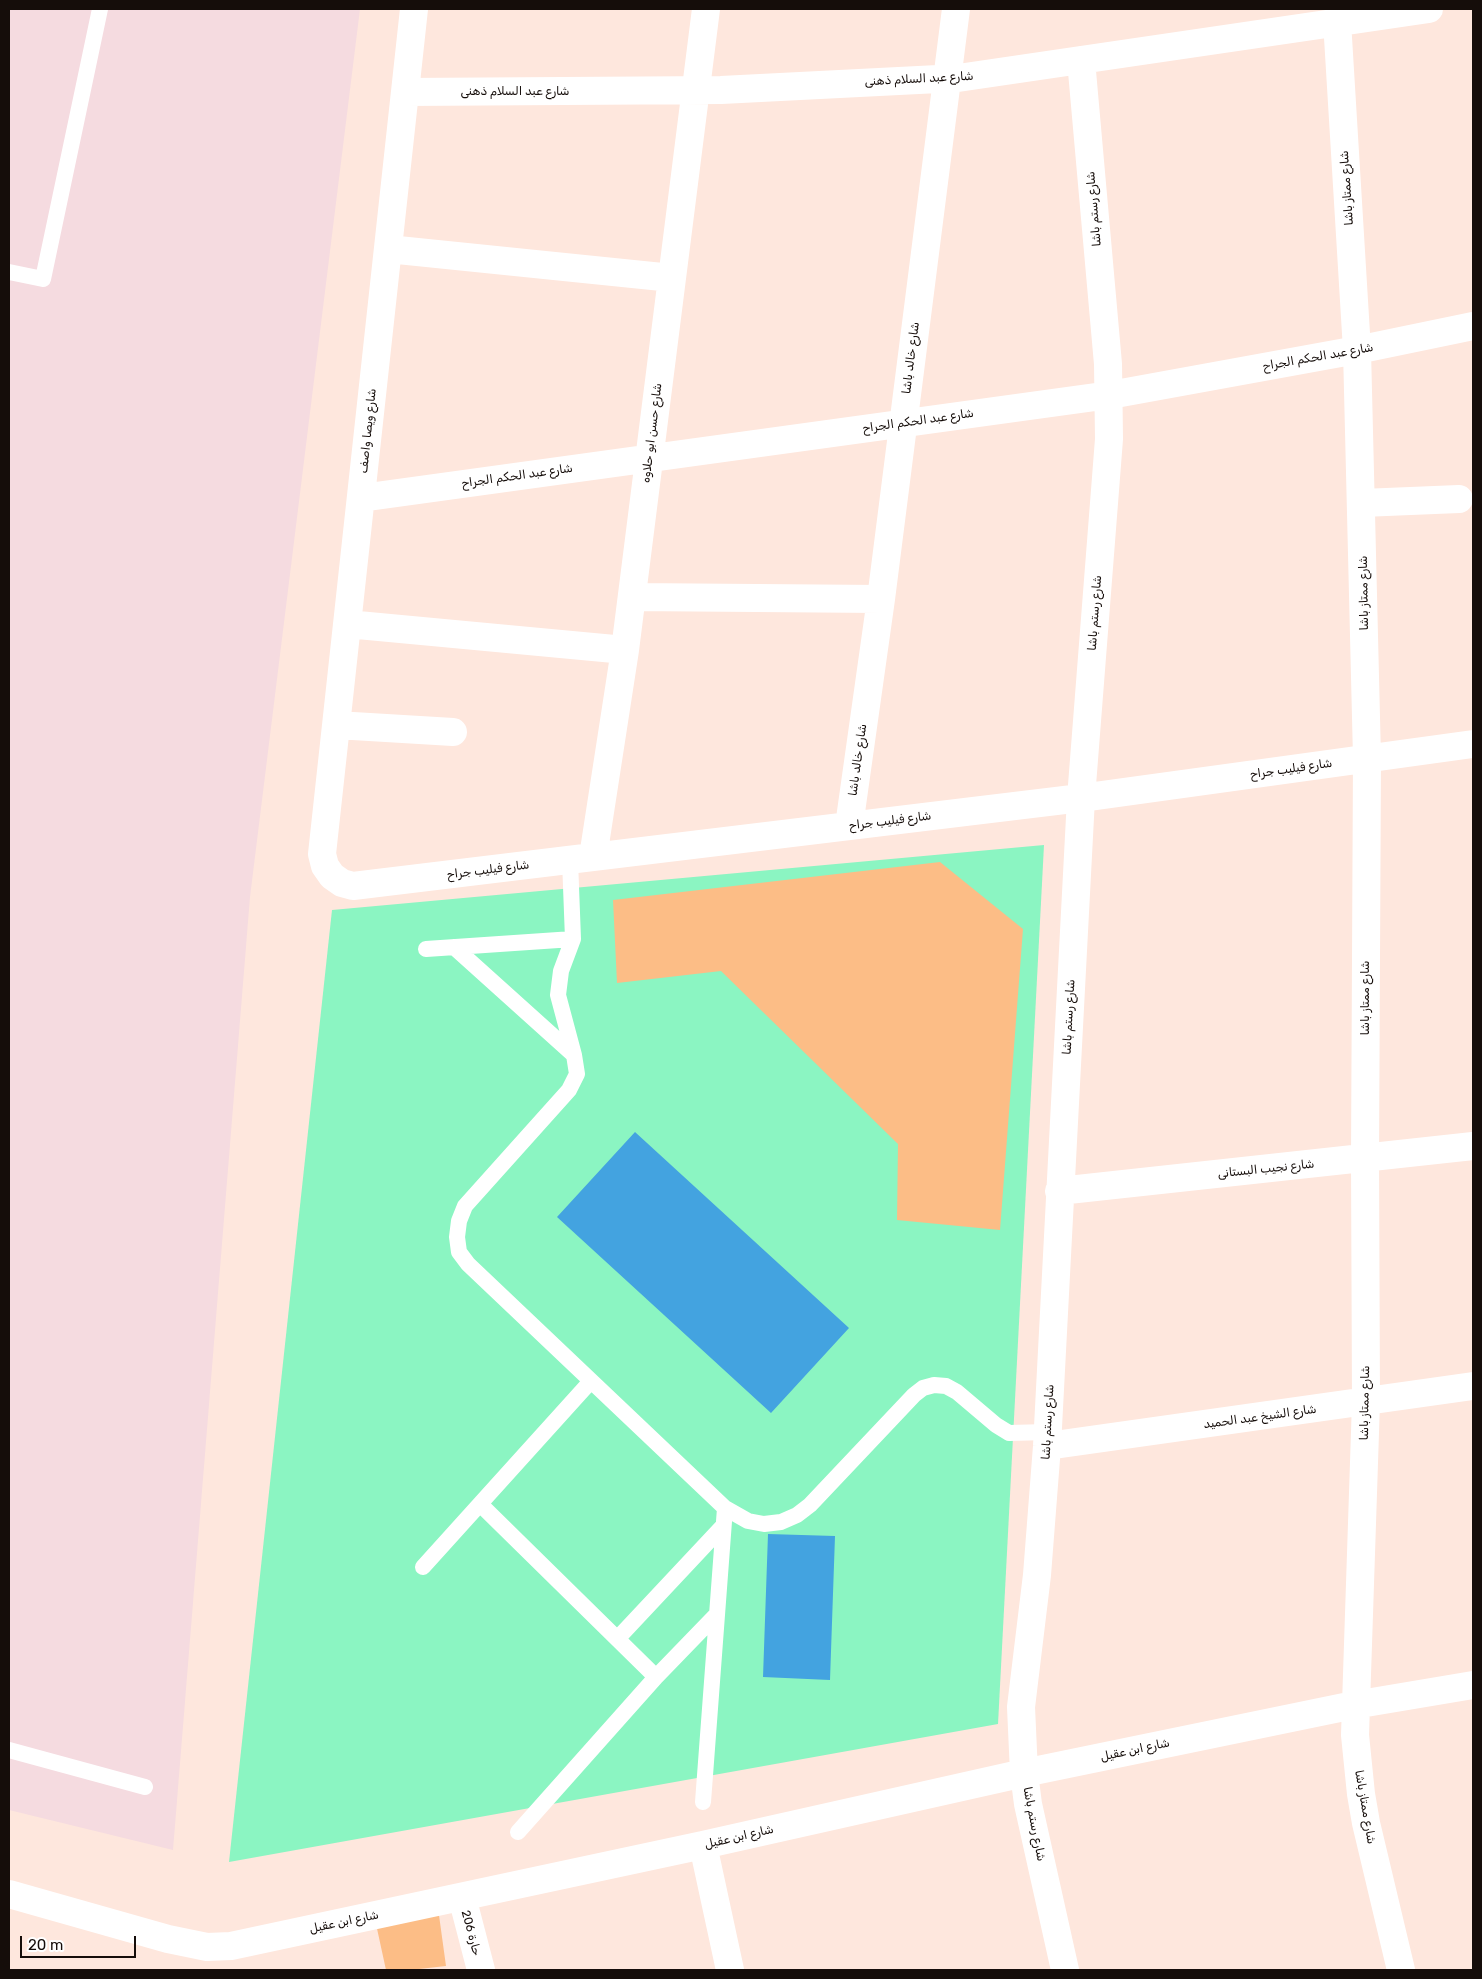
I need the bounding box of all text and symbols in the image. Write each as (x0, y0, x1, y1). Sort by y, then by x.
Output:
street label: شارع عبد السلام ذهنى (864, 69, 974, 89)
street label: شارع عبد السلام ذهنى (460, 85, 570, 99)
street label: شارع ممتاز باشا (1337, 150, 1357, 226)
street label: شارع رستم باشا (1084, 171, 1104, 247)
street label: شارع خالد باشا (899, 321, 923, 395)
street label: شارع عبد الحكم الجراح (1261, 340, 1375, 374)
street label: شارع حسن ابو حلاوه (639, 382, 665, 484)
street label: شارع ويصا واصف (356, 388, 380, 474)
street label: شارع عبد الحكم الجراح (861, 406, 975, 436)
street label: شارع عبد الحكم الجراح (460, 461, 574, 491)
street label: شارع ممتاز باشا (1356, 555, 1372, 631)
street label: شارع رستم باشا (1085, 575, 1105, 651)
street label: شارع خالد باشا (846, 723, 870, 797)
street label: شارع فيليب جراح (1249, 756, 1333, 782)
street label: شارع فيليب جراح (848, 809, 932, 833)
street label: شارع فيليب جراح (446, 858, 530, 882)
street label: شارع ممتاز باشا (1359, 961, 1373, 1035)
street label: شارع رستم باشا (1060, 979, 1078, 1055)
street label: شارع نجيب البستانى (1217, 1157, 1315, 1181)
street label: شارع ممتاز باشا (1357, 1365, 1373, 1441)
street label: شارع رستم باشا (1039, 1384, 1057, 1460)
street label: شارع الشيخ عبد الحميد (1203, 1402, 1317, 1432)
street label: شارع ابن عقيل (1099, 1736, 1171, 1764)
street label: شارع ممتاز باشا (1351, 1769, 1379, 1845)
street label: شارع رستم باشا (1020, 1786, 1048, 1862)
street label: شارع ابن عقيل (703, 1822, 775, 1852)
street label: شارع ابن عقيل (308, 1908, 380, 1936)
street label: حارة 206 (458, 1909, 484, 1957)
scale bar (22, 1926, 139, 1958)
text: 20 m (28, 1936, 63, 1954)

